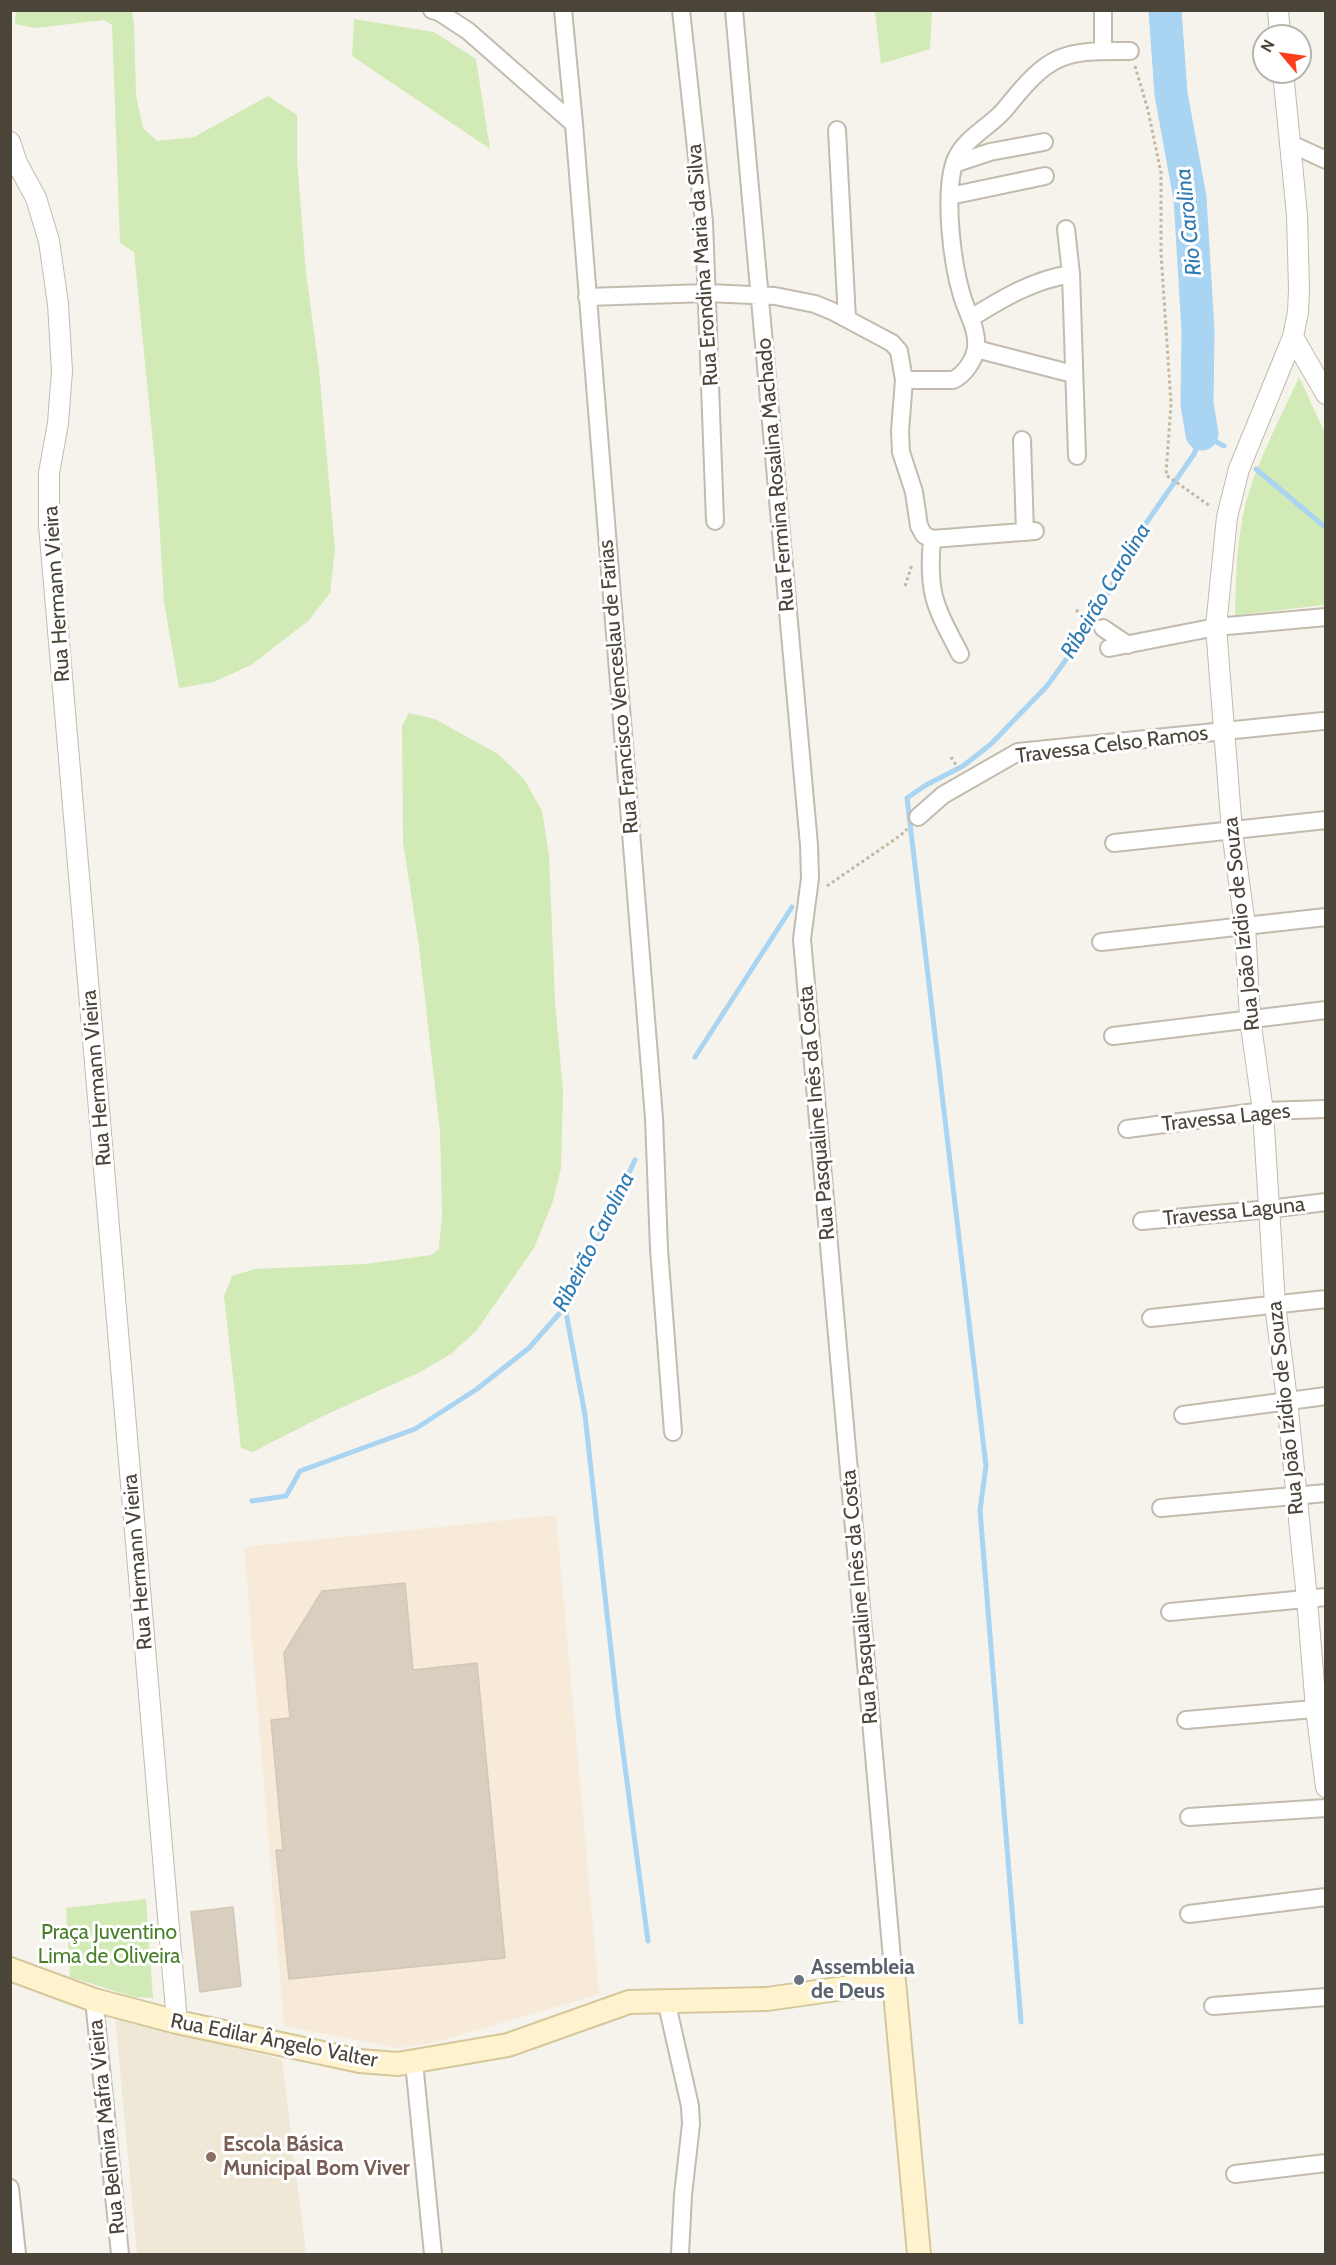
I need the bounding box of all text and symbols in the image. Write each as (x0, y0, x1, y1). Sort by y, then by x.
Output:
north arrow (1252, 24, 1312, 84)
text: N (1257, 36, 1279, 56)
street label: Rua Erondina Maria da Silva (682, 143, 724, 387)
water label: Rio Carolina (1170, 167, 1208, 277)
street label: Rua Fermina Rosalina Machado (751, 337, 801, 613)
street label: Rua Hermann Vieira (38, 505, 76, 683)
water label: Ribeirão Carolina (1055, 519, 1157, 663)
street label: Rua Francisco Venceslau de Farias (594, 539, 644, 835)
street label: Travessa Celso Ramos (1015, 721, 1209, 769)
street label: Rua João Izídio de Souza (1218, 816, 1266, 1032)
street label: Rua Pasqualine Inês da Costa (793, 985, 841, 1241)
street label: Rua Hermann Vieira (77, 989, 117, 1167)
street label: Travessa Lages (1160, 1099, 1292, 1137)
water label: Ribeirão Carolina (548, 1168, 640, 1316)
street label: Travessa Laguna (1162, 1192, 1306, 1232)
street label: Rua João Izídio de Souza (1262, 1300, 1310, 1516)
street label: Rua Pasqualine Inês da Costa (836, 1469, 884, 1725)
street label: Rua Hermann Vieira (118, 1473, 158, 1651)
park label: Praça Juventino Lima de Oliveira (38, 1920, 180, 1970)
place label: Assembleia de Deus (811, 1955, 915, 2005)
marker: Assembleia de Deus (792, 1973, 806, 1987)
street label: Rua Edilar Ângelo Valter (168, 2009, 380, 2073)
street label: Rua Belmira Mafra Vieira (83, 2018, 131, 2236)
place label: Escola Básica Municipal Bom Viver (223, 2132, 410, 2182)
marker: Escola Básica Municipal Bom Viver (204, 2150, 218, 2164)

